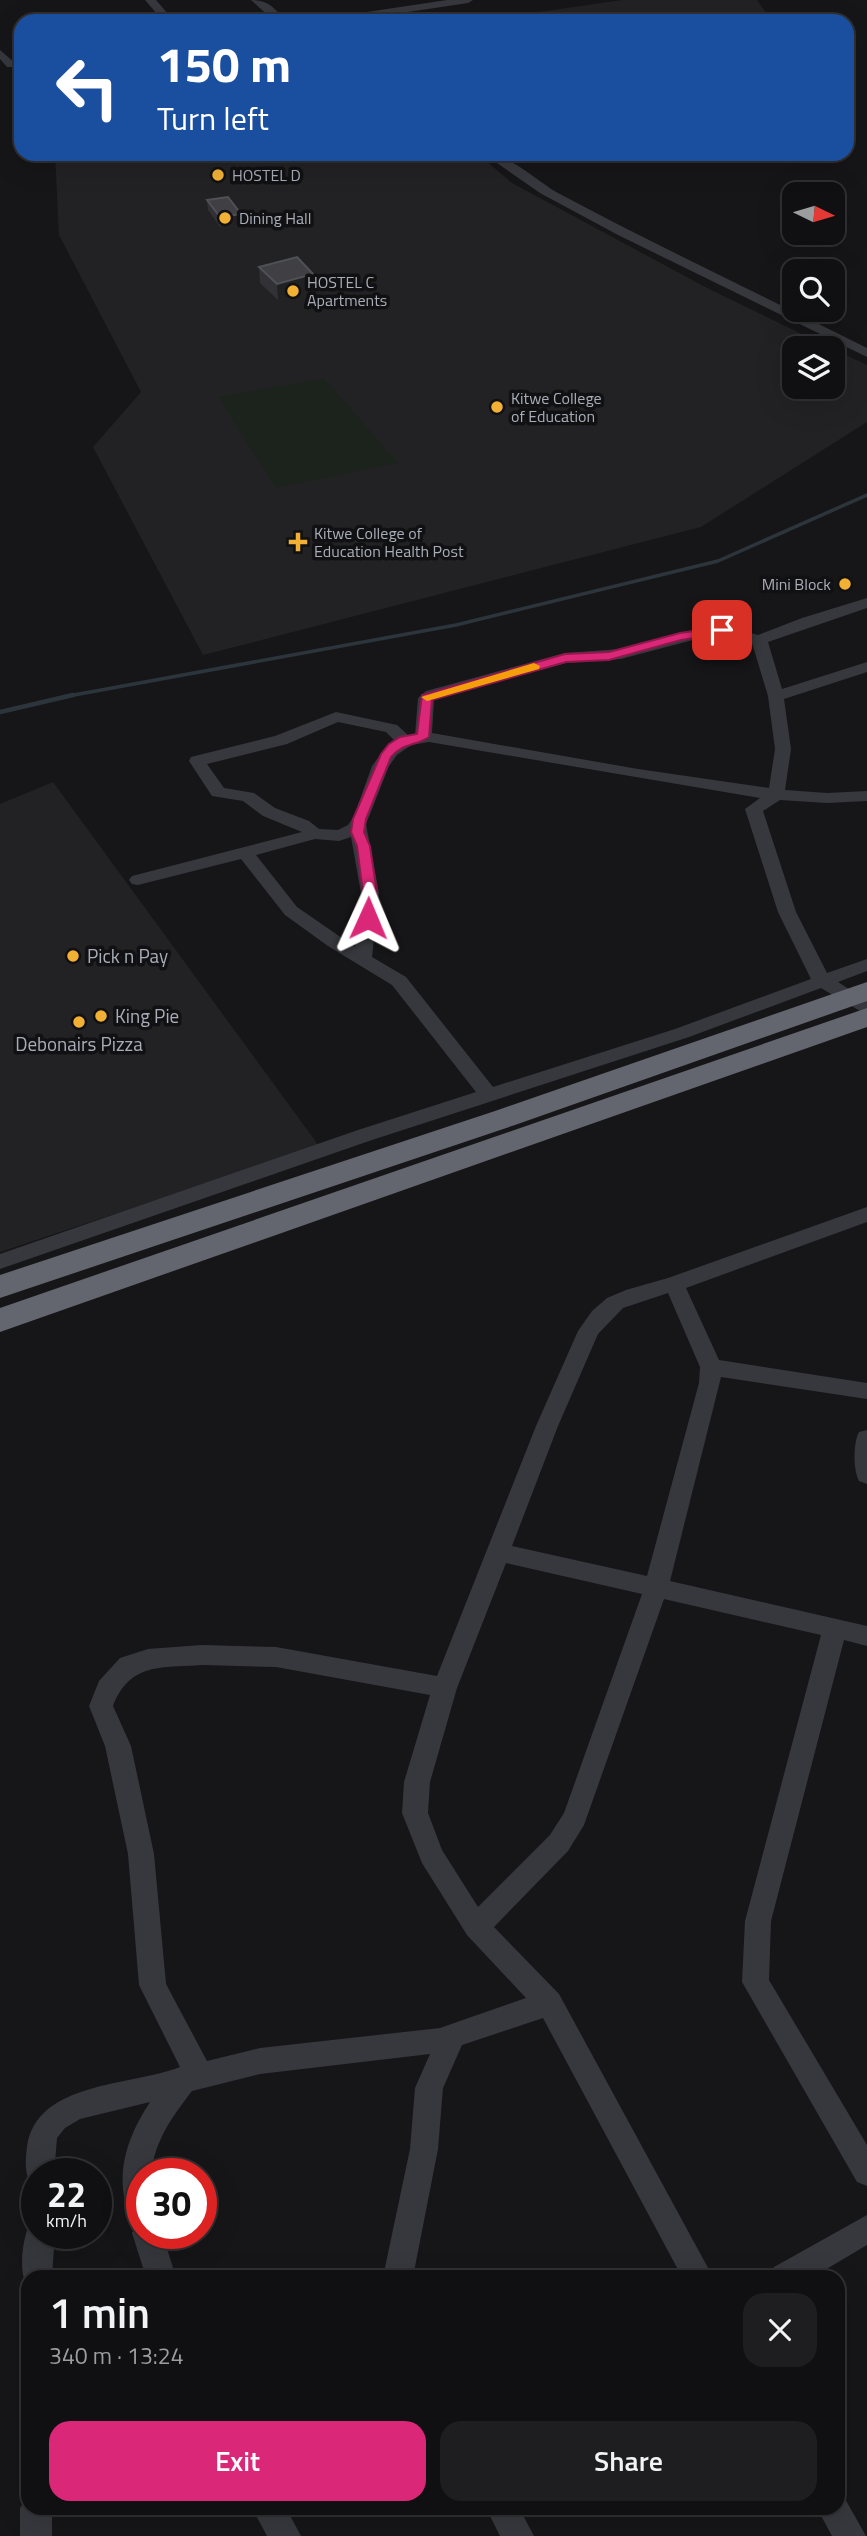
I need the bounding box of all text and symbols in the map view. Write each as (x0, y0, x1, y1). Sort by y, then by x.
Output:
text: 150 m (157, 26, 291, 101)
icon: left (42, 42, 133, 133)
text: Turn left (157, 94, 269, 142)
place label: HOSTEL D (232, 163, 301, 187)
marker: HOSTEL D (210, 167, 226, 183)
north arrow (782, 182, 845, 245)
map controls (782, 182, 845, 399)
place label: Dining Hall (239, 206, 311, 230)
marker: Dining Hall (217, 210, 233, 226)
button: search (782, 259, 845, 322)
place label: HOSTEL C Apartments (307, 270, 387, 312)
marker: HOSTEL C Apartments (285, 283, 301, 299)
button: layers (782, 336, 845, 399)
place label: Kitwe College of Education (511, 386, 602, 428)
marker: Kitwe College of Education (489, 399, 505, 415)
place label: Kitwe College of Education Health Post (314, 521, 464, 563)
marker: Kitwe College of Education Health Post (288, 532, 308, 552)
place label: Mini Block (762, 572, 831, 596)
marker: Mini Block (837, 576, 853, 592)
pin (692, 600, 752, 660)
icon: arrive (703, 611, 741, 649)
position arrow (331, 881, 405, 955)
place label: Pick n Pay (87, 941, 168, 970)
marker: Pick n Pay (65, 948, 81, 964)
place label: King Pie (115, 1001, 179, 1030)
marker: King Pie (93, 1008, 109, 1024)
marker: Debonairs Pizza (71, 1014, 87, 1030)
place label: Debonairs Pizza (15, 1029, 143, 1058)
speed limit sign: 30 (126, 2158, 217, 2249)
text: 22 (47, 2167, 86, 2221)
text: km/h (46, 2207, 87, 2234)
text: 1 min (49, 2280, 150, 2344)
button: close (743, 2293, 817, 2367)
text: 340 m · 13:24 (49, 2338, 184, 2373)
button: Exit (49, 2421, 426, 2501)
button: Share (440, 2421, 817, 2501)

